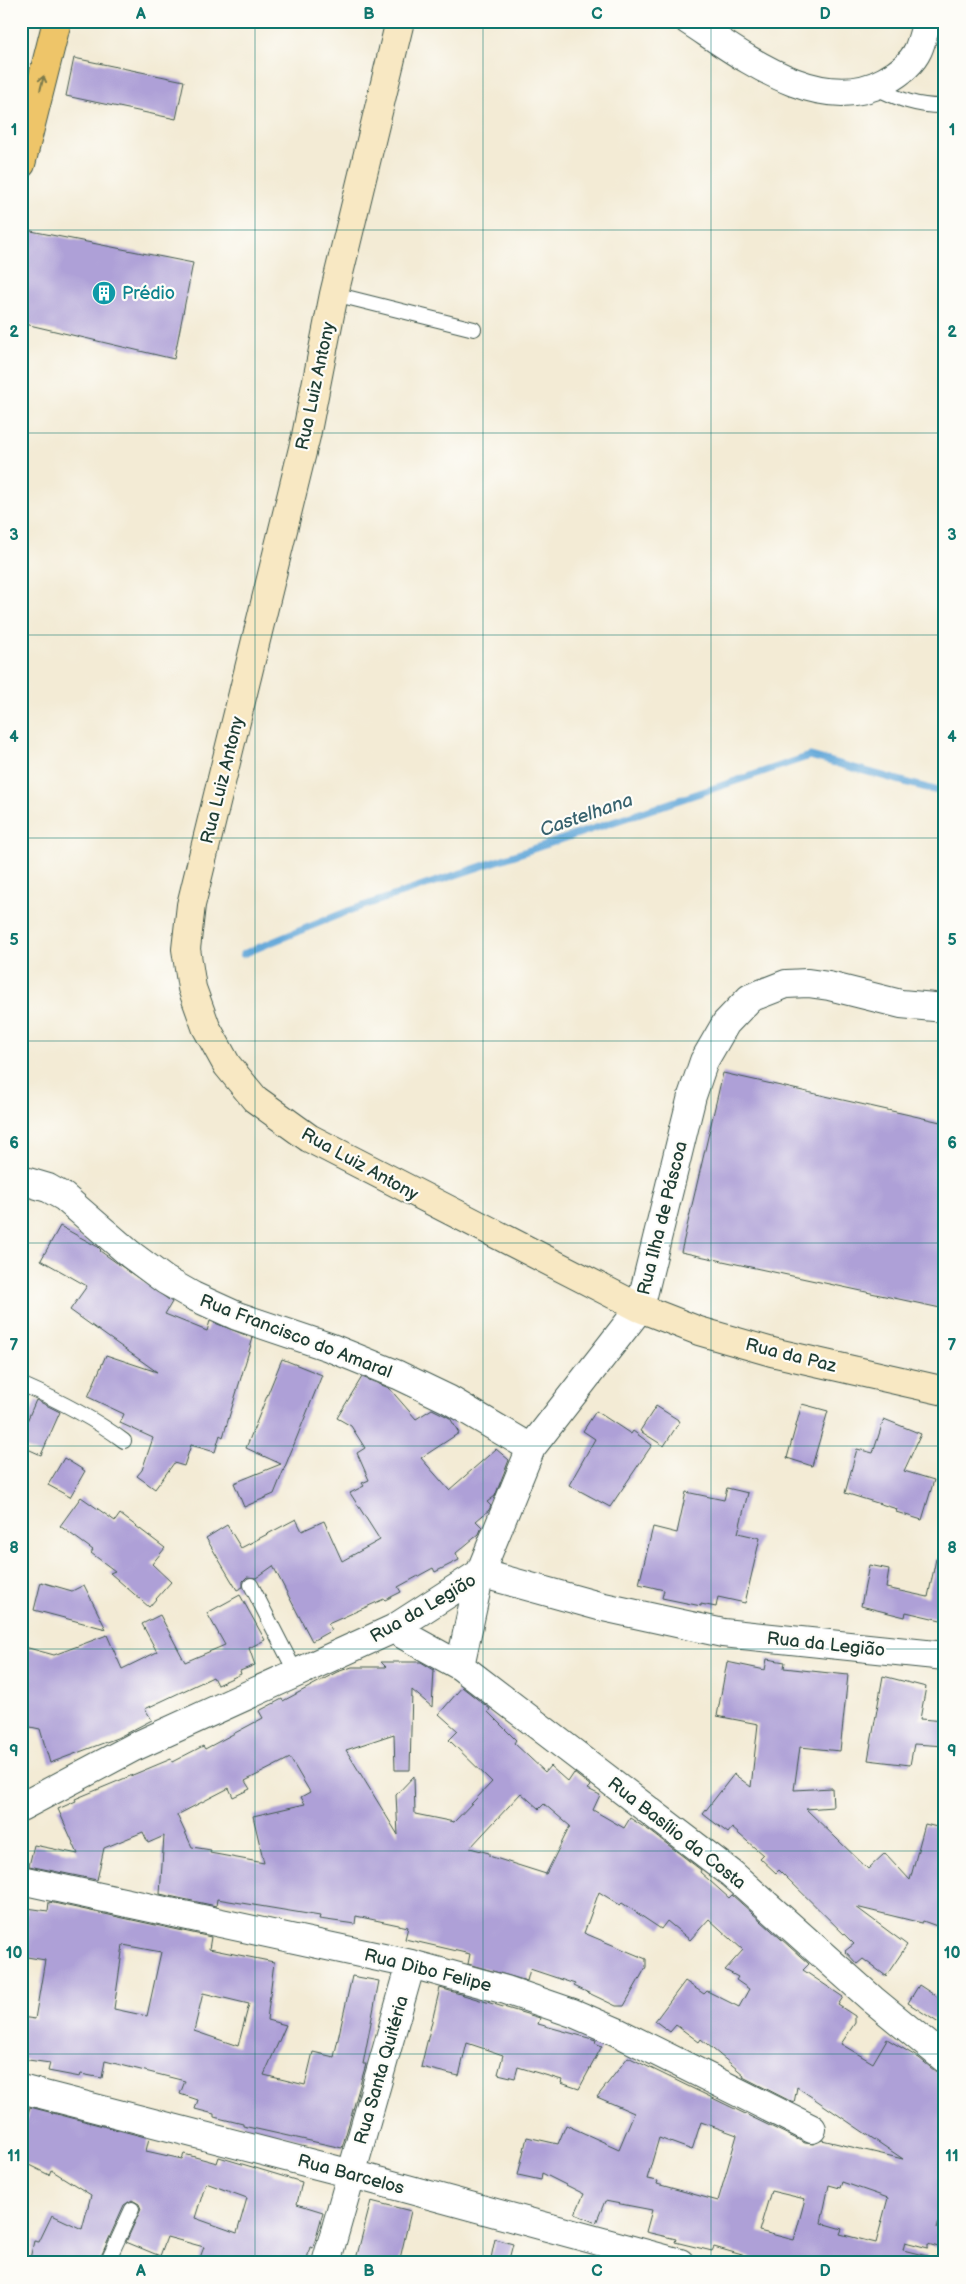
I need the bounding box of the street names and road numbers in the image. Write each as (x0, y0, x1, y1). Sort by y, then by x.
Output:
street label: Rua Luiz Antony (292, 319, 340, 452)
street label: Rua Luiz Antony (197, 713, 249, 846)
street label: Rua Luiz Antony (298, 1124, 423, 1206)
street label: Rua Ilha de Páscoa (633, 1139, 692, 1297)
street label: Rua Francisco do Amaral (197, 1290, 395, 1383)
street label: Rua da Paz (743, 1334, 839, 1377)
street label: Rua da Legião (367, 1570, 480, 1647)
street label: Rua da Legião (766, 1628, 886, 1661)
street label: Rua Basílio da Costa (604, 1773, 750, 1894)
street label: Rua Dibo Felipe (362, 1944, 494, 1997)
street label: Rua Santa Quitéria (350, 1993, 413, 2147)
street label: Rua Barcelos (295, 2150, 407, 2199)

